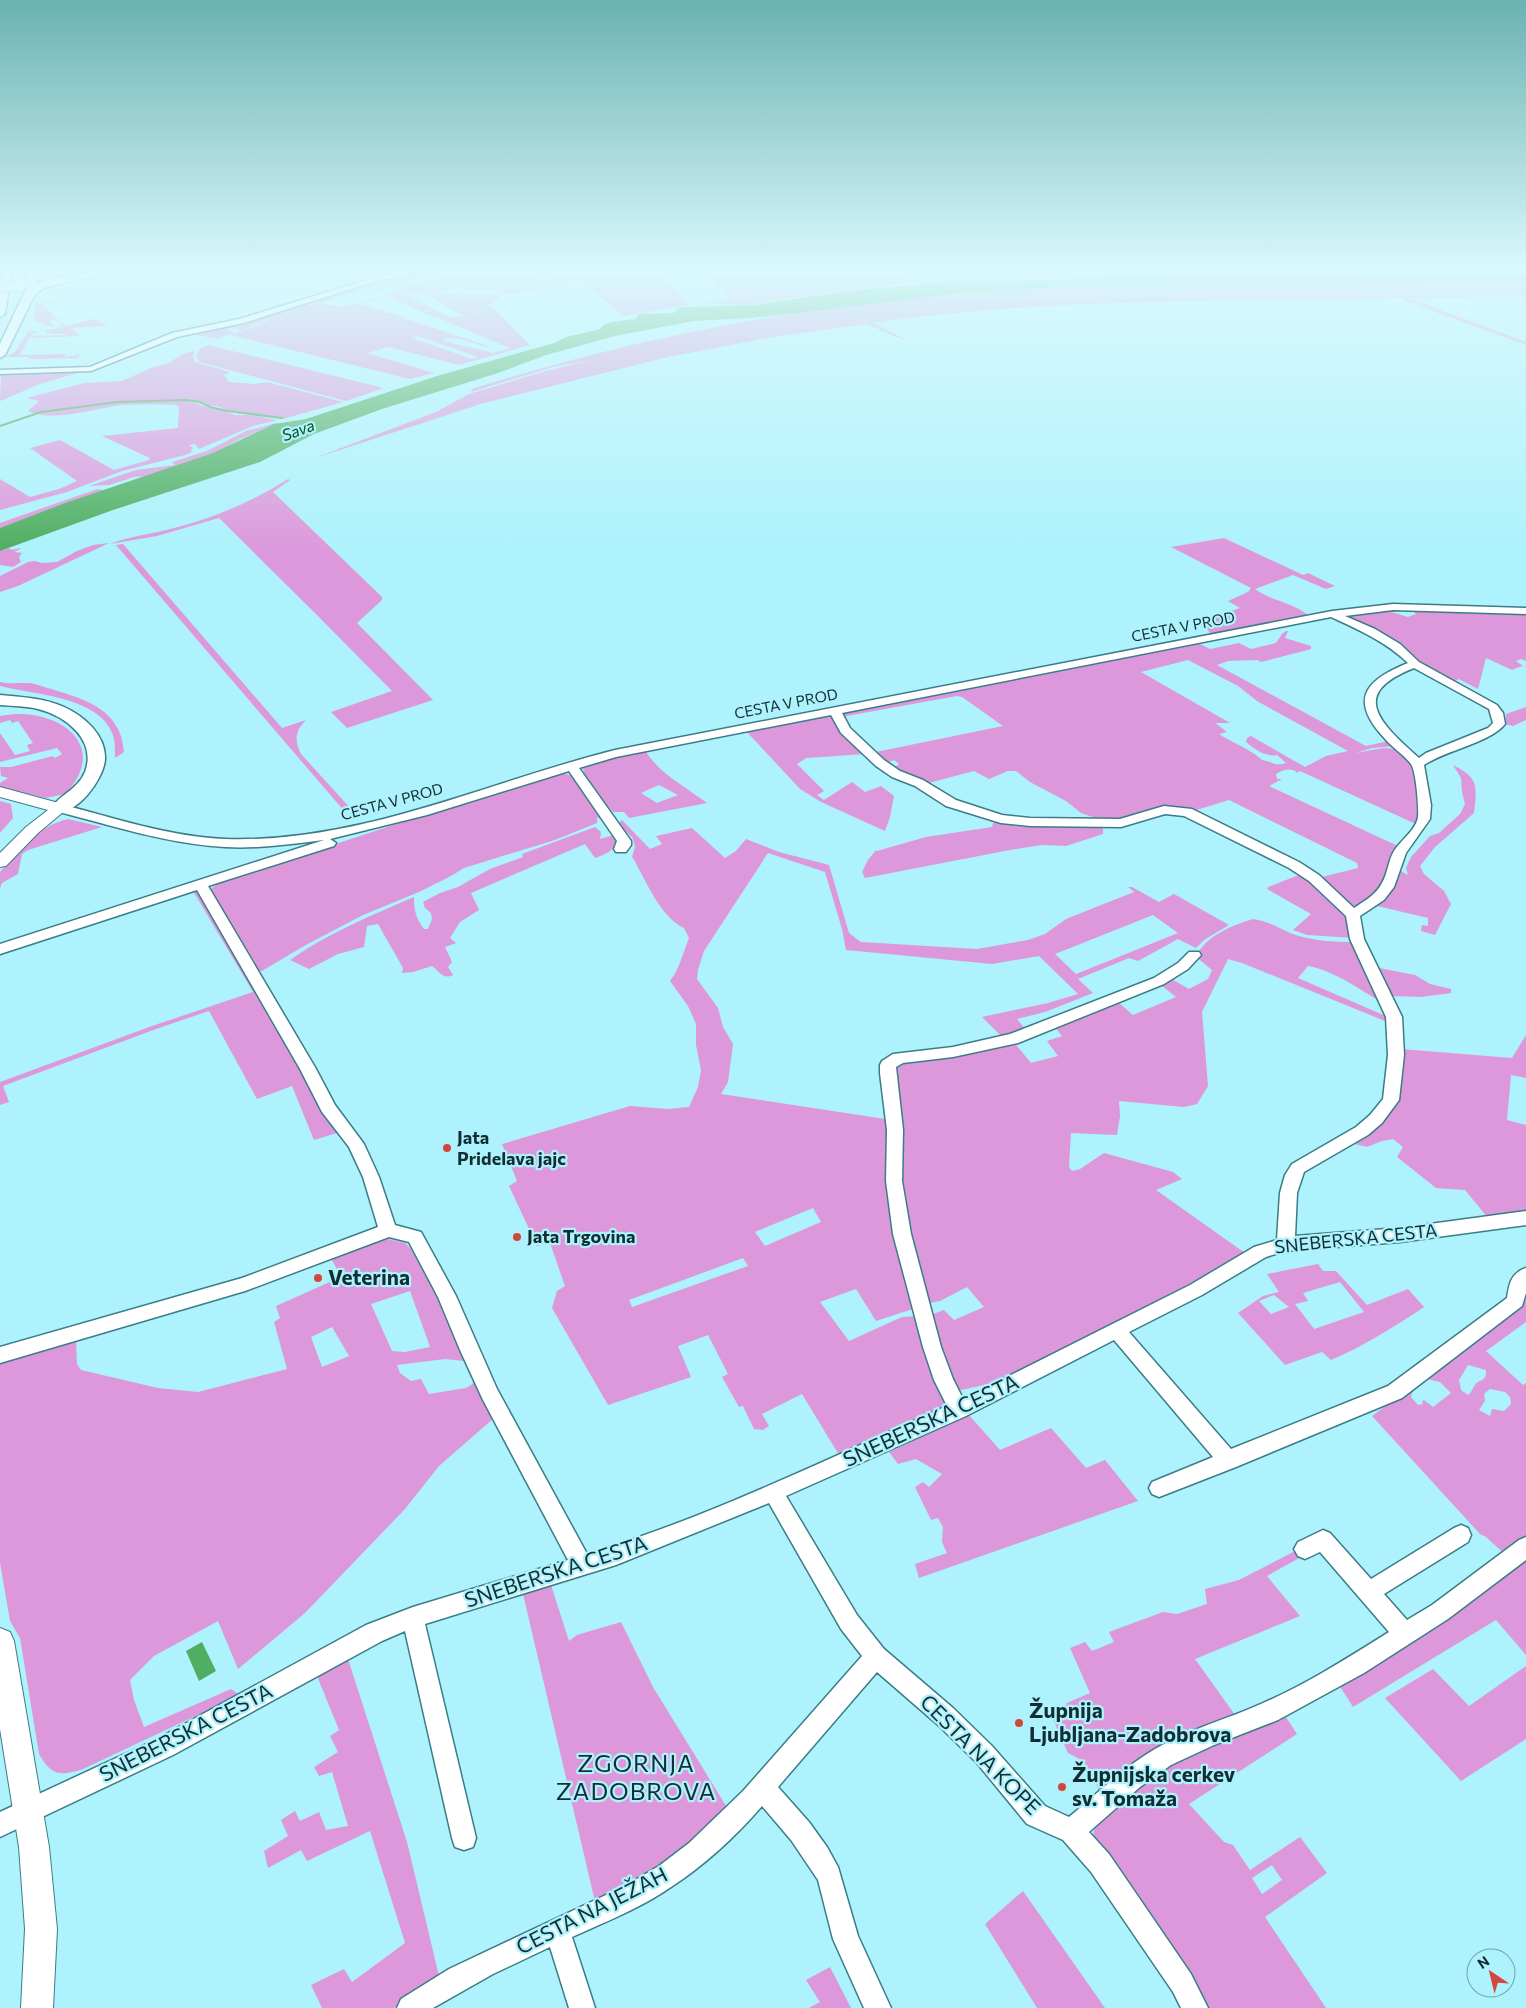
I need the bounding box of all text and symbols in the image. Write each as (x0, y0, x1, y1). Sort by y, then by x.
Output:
water label: Sava (279, 415, 317, 444)
street label: CESTA V PROD (1130, 607, 1236, 645)
street label: CESTA V PROD (733, 684, 839, 722)
street label: CESTA V PROD (339, 779, 445, 823)
place label: Jata Pridelava jajc (457, 1126, 566, 1169)
marker: Jata Pridelava jajc (441, 1142, 453, 1154)
street label: SNEBERSKA CESTA (1273, 1219, 1438, 1257)
place label: Jata Trgovina (527, 1225, 635, 1247)
marker: Jata Trgovina (511, 1231, 523, 1243)
place label: Veterina (328, 1264, 410, 1289)
marker: Veterina (312, 1272, 324, 1284)
street label: SNEBERSKA CESTA (839, 1368, 1022, 1471)
street label: SNEBERSKA CESTA (461, 1529, 650, 1612)
street label: SNEBERSKA CESTA (95, 1677, 276, 1786)
street label: CESTA NA KOPE (916, 1689, 1046, 1819)
place label: Župnija Ljubljana-Zadobrova (1029, 1697, 1231, 1746)
marker: Župnija Ljubljana-Zadobrova (1013, 1717, 1025, 1729)
district label: ZGORNJA ZADOBROVA (556, 1748, 716, 1805)
place label: Župnijska cerkev sv. Tomaža (1072, 1761, 1236, 1810)
marker: Župnijska cerkev sv. Tomaža (1056, 1781, 1068, 1793)
street label: CESTA NA JEŽAH (512, 1861, 671, 1959)
north arrow (1466, 1948, 1516, 1998)
text: N (1474, 1952, 1492, 1972)

